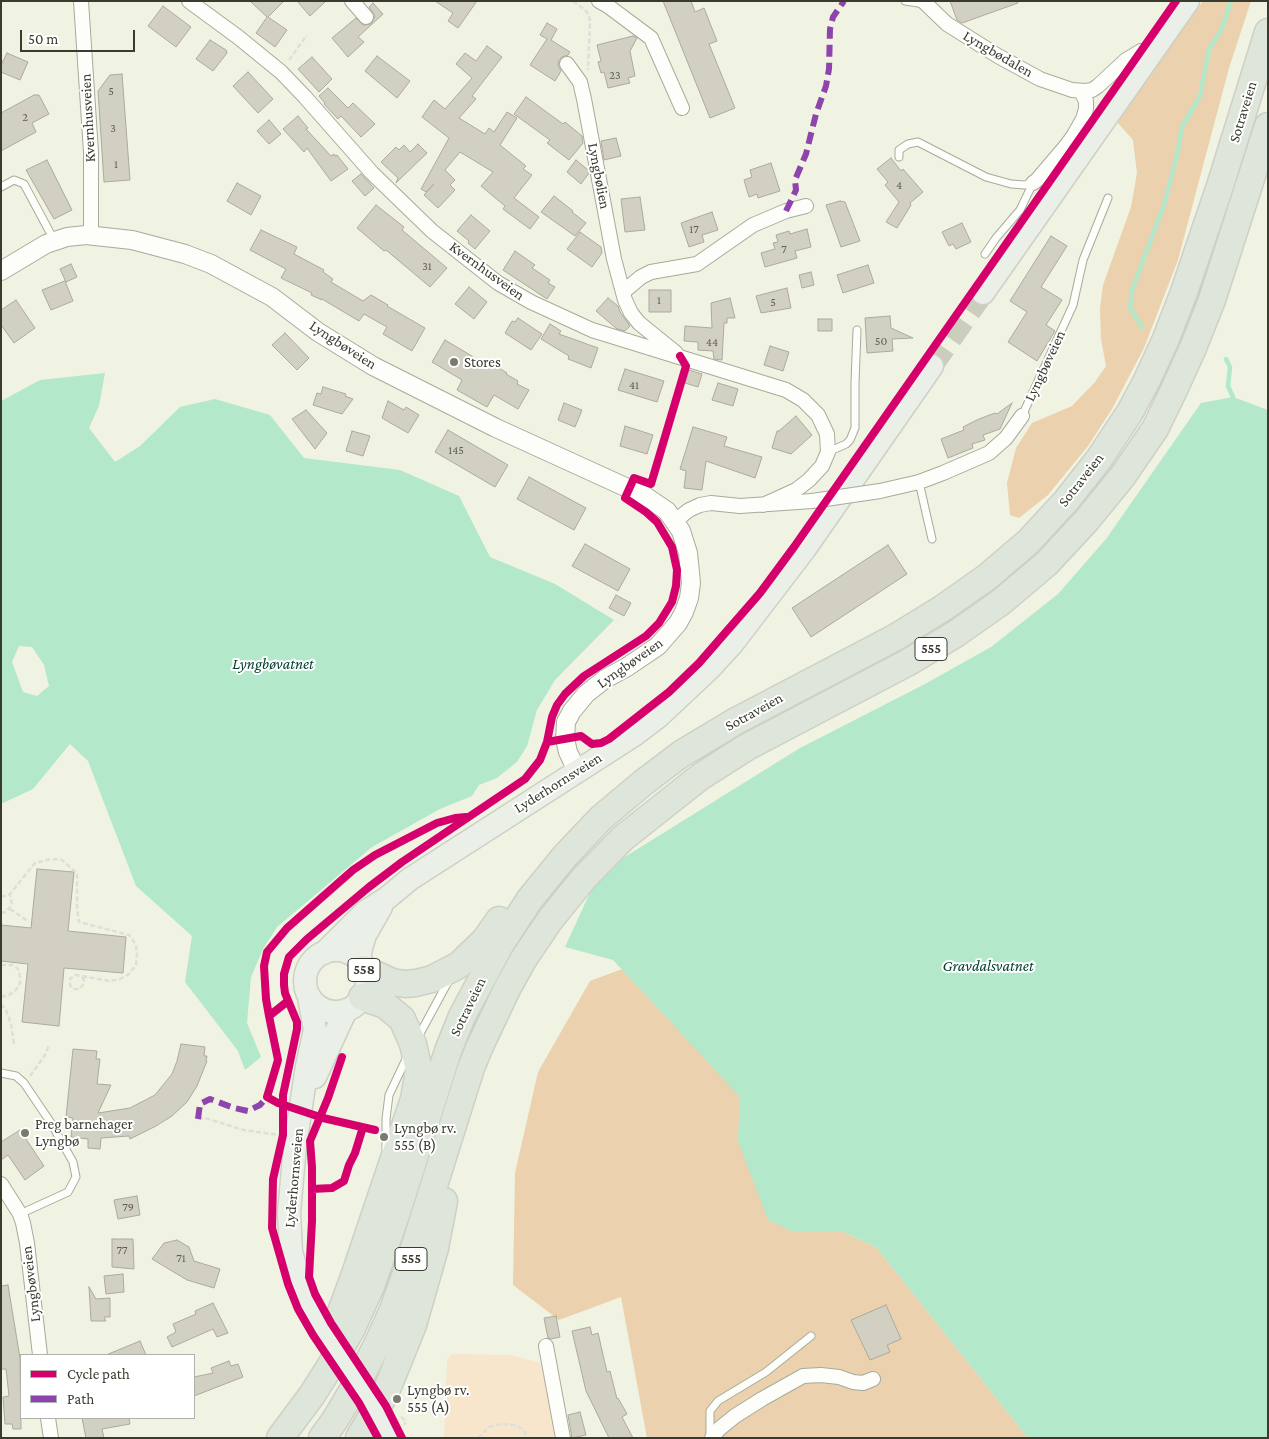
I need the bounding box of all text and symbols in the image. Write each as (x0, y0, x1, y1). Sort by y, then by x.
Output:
scale bar (22, 20, 138, 52)
street label: Lyngbødalen (960, 27, 1036, 81)
text: 50 m (28, 31, 58, 47)
house number: 23 (609, 68, 621, 82)
street label: Kvernhusveien (77, 73, 99, 163)
street label: Sotraveien (1225, 79, 1261, 145)
house number: 5 (108, 84, 114, 98)
house number: 2 (22, 110, 28, 124)
house number: 3 (110, 121, 116, 135)
street label: Lyngbølien (584, 141, 614, 211)
house number: 1 (114, 157, 118, 171)
house number: 4 (896, 178, 902, 192)
house number: 17 (689, 222, 699, 236)
street label: Kvernhusveien (446, 238, 528, 304)
house number: 7 (781, 242, 787, 256)
house number: 31 (422, 259, 432, 273)
house number: 1 (657, 293, 661, 307)
house number: 5 (770, 295, 776, 309)
street label: Lyngbøveien (306, 317, 380, 373)
street label: Lyngbøveien (1021, 328, 1069, 404)
house number: 50 (875, 334, 887, 348)
house number: 44 (706, 335, 718, 349)
place label: Stores (464, 353, 501, 371)
marker: Stores (448, 356, 460, 368)
house number: 41 (629, 378, 639, 392)
house number: 145 (448, 443, 464, 457)
street label: Sotraveien (1054, 450, 1108, 510)
street label: Lyngbøveien (594, 634, 666, 692)
road number: 555 (915, 638, 947, 661)
water label: Lyngbøvatnet (232, 654, 314, 674)
street label: Sotraveien (722, 689, 786, 735)
street label: Lyderhornsveien (511, 749, 605, 817)
water label: Gravdalsvatnet (942, 956, 1034, 976)
road number: 558 (348, 958, 380, 982)
street label: Sotraveien (446, 975, 490, 1039)
place label: Preg barnehager Lyngbø (35, 1115, 133, 1150)
place label: Lyngbø rv. 555 (B) (394, 1119, 457, 1154)
marker: Preg barnehager Lyngbø (19, 1127, 31, 1139)
street label: Lyderhornsveien (281, 1127, 307, 1229)
marker: Lyngbø rv. 555 (B) (378, 1131, 390, 1143)
house number: 79 (122, 1200, 134, 1214)
house number: 77 (116, 1243, 128, 1257)
street label: Lyngbøveien (17, 1245, 45, 1323)
road number: 555 (395, 1248, 427, 1270)
house number: 71 (176, 1251, 186, 1265)
legend (20, 1354, 195, 1419)
text: Cycle path (67, 1366, 130, 1382)
place label: Lyngbø rv. 555 (A) (407, 1381, 470, 1416)
text: Path (67, 1391, 94, 1407)
marker: Lyngbø rv. 555 (A) (391, 1393, 403, 1405)

